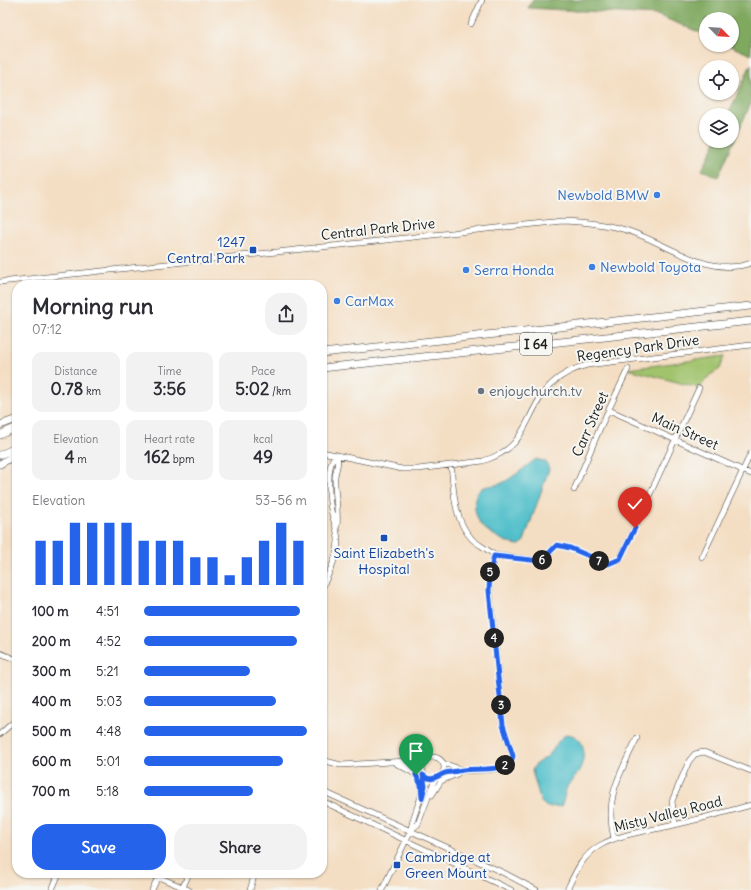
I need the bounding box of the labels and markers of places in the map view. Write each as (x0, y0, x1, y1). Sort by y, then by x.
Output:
place label: Newbold BMW (557, 186, 649, 204)
marker: Newbold BMW (652, 190, 662, 200)
place label: 1247 Central Park (167, 233, 245, 267)
marker: 1247 Central Park (248, 245, 258, 255)
place label: Newbold Toyota (600, 258, 701, 276)
place label: Serra Honda (474, 261, 554, 279)
marker: Newbold Toyota (587, 262, 597, 272)
marker: Serra Honda (461, 265, 471, 275)
place label: CarMax (345, 292, 394, 310)
marker: CarMax (332, 296, 342, 306)
place label: enjoychurch.tv (489, 382, 582, 400)
marker: enjoychurch.tv (476, 386, 486, 396)
pin (618, 487, 652, 528)
marker: Saint Elizabeth's Hospital (379, 533, 389, 543)
place label: Saint Elizabeth's Hospital (334, 544, 434, 578)
pin: 6 (532, 550, 552, 570)
pin: 7 (589, 551, 609, 571)
pin: 5 (480, 562, 500, 582)
pin: 4 (484, 628, 504, 648)
pin: 3 (491, 695, 511, 715)
pin (399, 734, 433, 775)
pin: 2 (495, 755, 515, 775)
place label: Cambridge at Green Mount (405, 848, 491, 882)
marker: Cambridge at Green Mount (392, 860, 402, 870)

